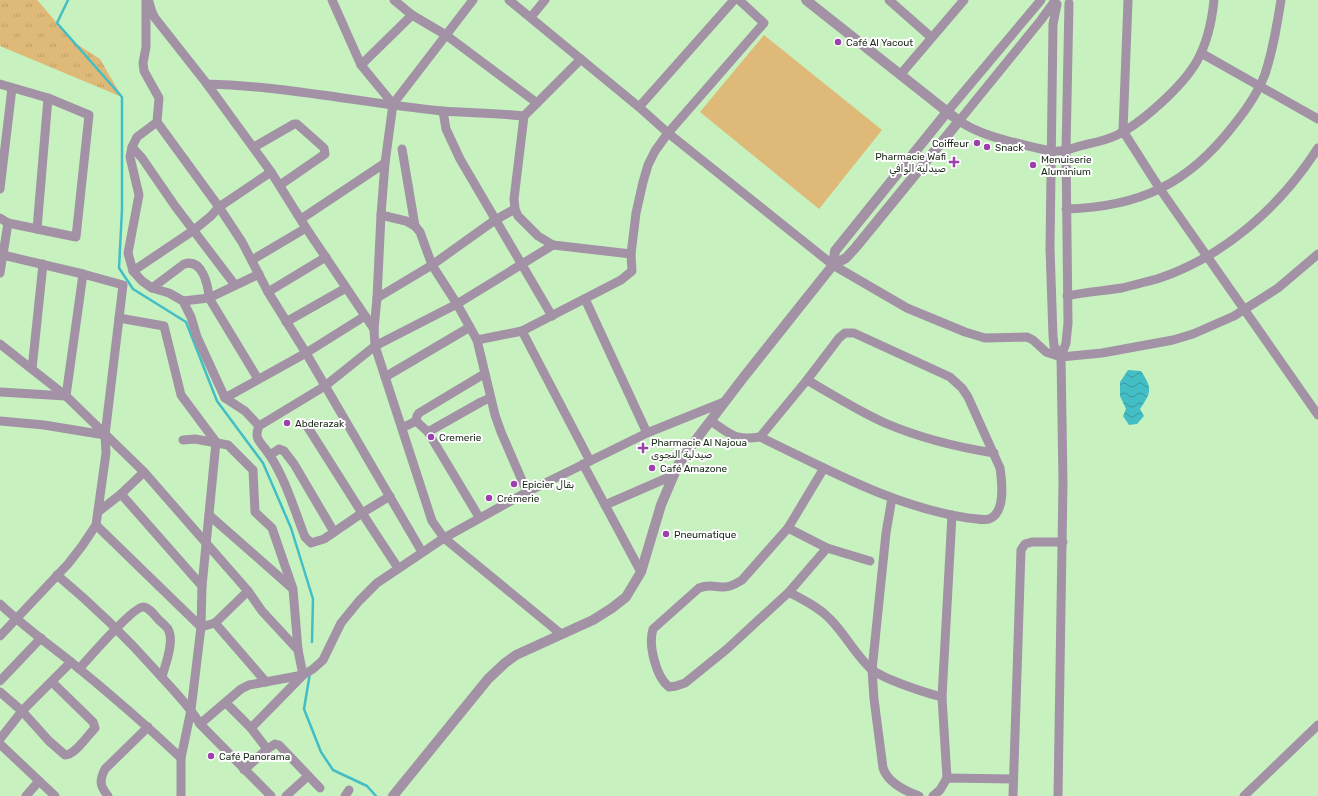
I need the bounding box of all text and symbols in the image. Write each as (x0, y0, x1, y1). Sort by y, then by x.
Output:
marker: Café Al Yacout (833, 37, 843, 47)
place label: Café Al Yacout (846, 37, 913, 49)
place label: Coiffeur (932, 138, 969, 150)
marker: Coiffeur (972, 138, 982, 148)
marker: Snack (982, 142, 992, 152)
place label: Snack (995, 142, 1024, 154)
place label: Pharmacie Wafi صيدلية الوافي (875, 151, 946, 177)
place label: Menuiserie Aluminium (1041, 154, 1092, 178)
marker: Pharmacie Wafi صيدلية الوافي (949, 157, 959, 167)
marker: Menuiserie Aluminium (1028, 160, 1038, 170)
marker: Abderazak (282, 418, 292, 428)
place label: Abderazak (295, 418, 345, 430)
marker: Cremerie (426, 432, 436, 442)
place label: Cremerie (439, 432, 482, 444)
place label: Pharmacie Al Najoua صيدلية النجوى (651, 437, 747, 461)
marker: Pharmacie Al Najoua صيدلية النجوى (638, 443, 648, 453)
marker: Café Amazone (647, 463, 657, 473)
place label: Café Amazone (660, 463, 728, 475)
marker: Epicier بقال (509, 479, 519, 489)
place label: Epicier بقال (522, 479, 574, 491)
marker: Crémerie (484, 493, 494, 503)
place label: Crémerie (497, 493, 540, 505)
marker: Pneumatique (661, 529, 671, 539)
place label: Pneumatique (674, 529, 737, 541)
marker: Café Panorama (206, 751, 216, 761)
place label: Café Panorama (219, 751, 290, 763)

